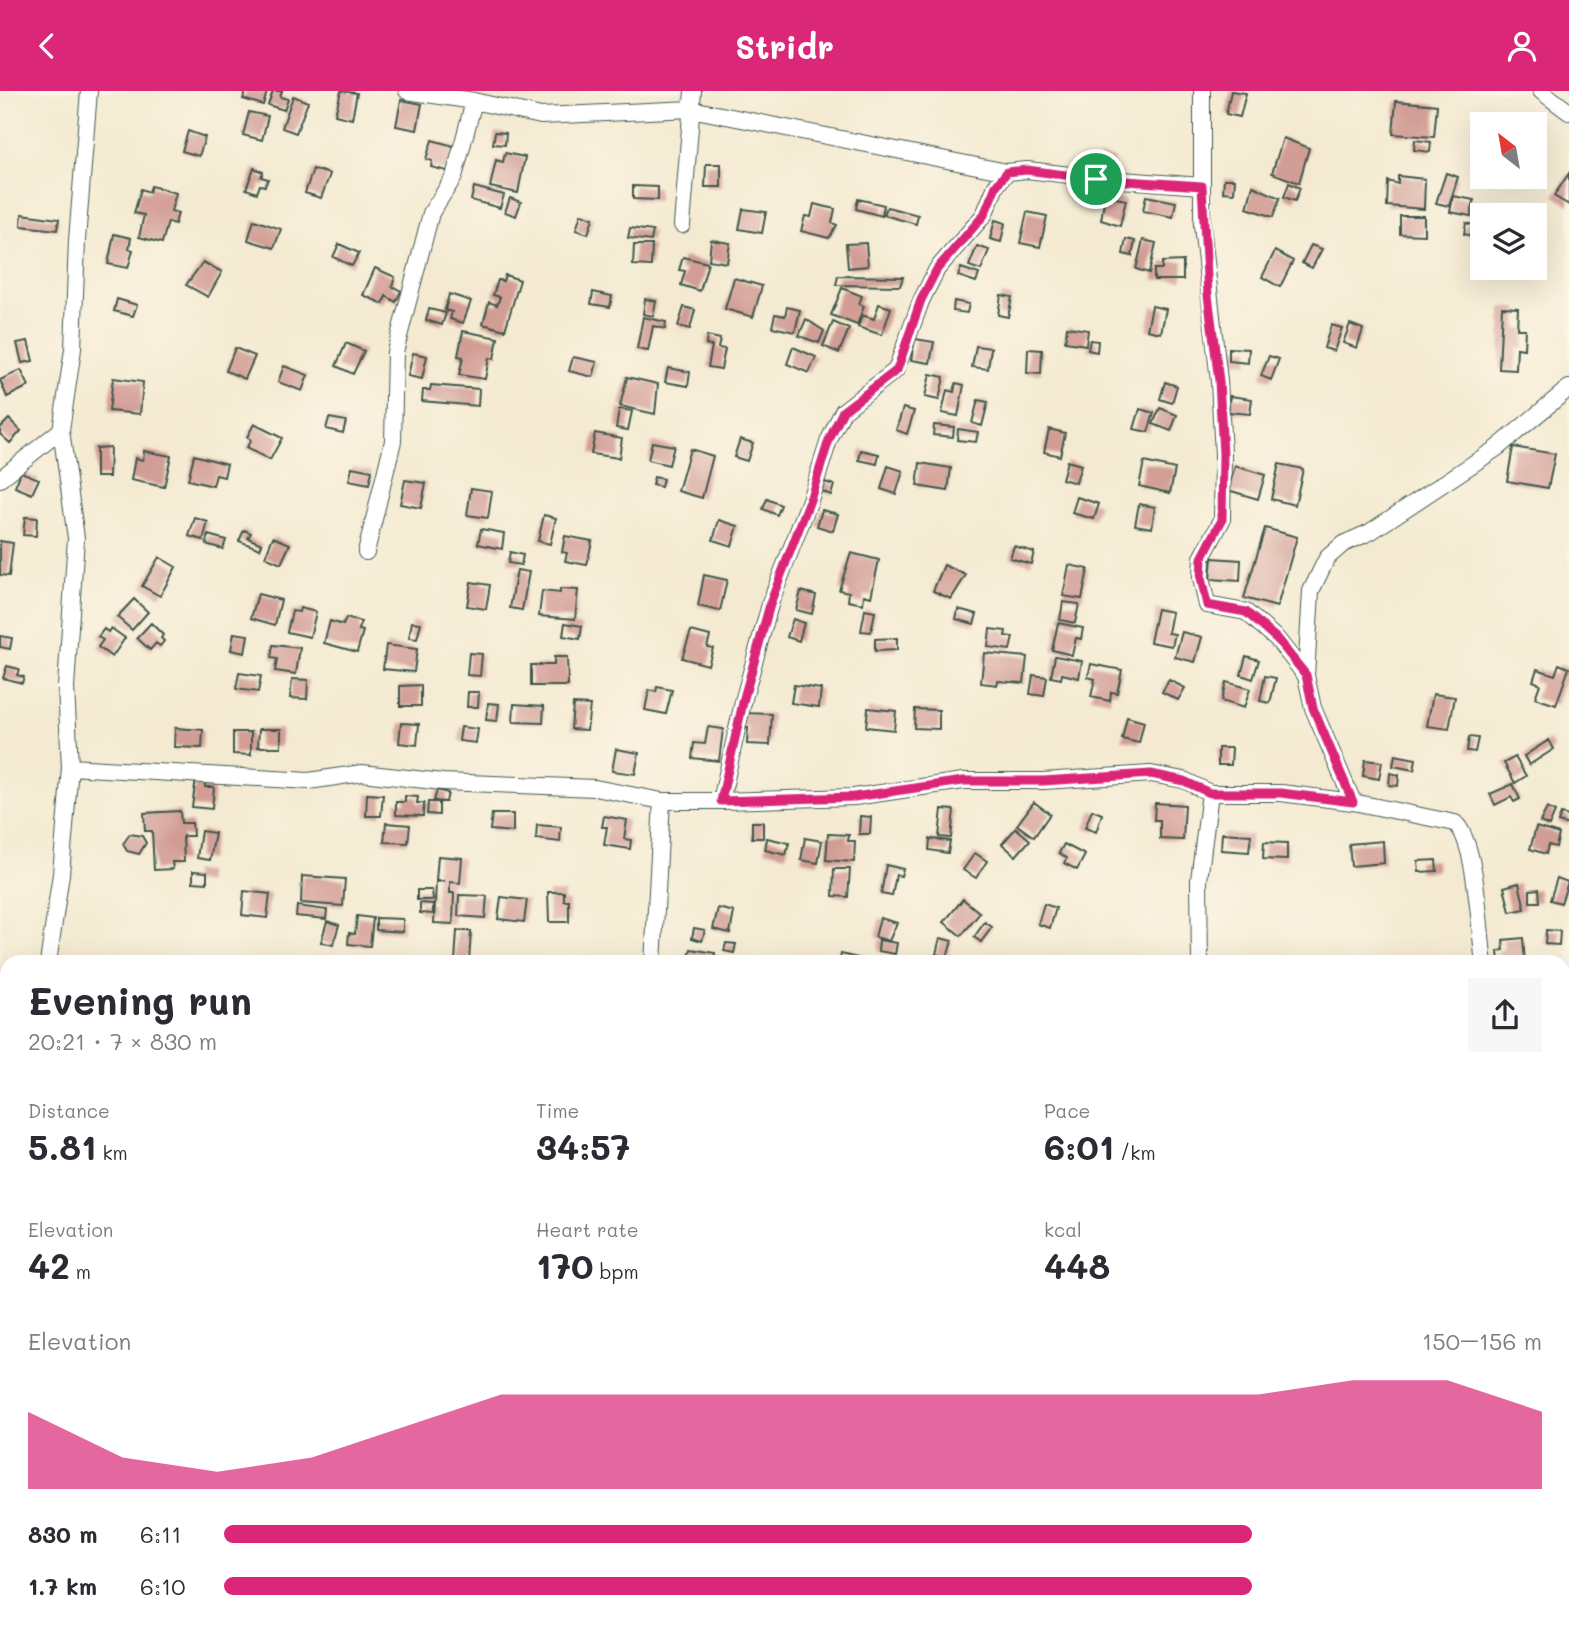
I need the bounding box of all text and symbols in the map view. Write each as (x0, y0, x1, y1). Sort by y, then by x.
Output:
text: Stridr (735, 25, 834, 67)
icon: back (28, 27, 66, 65)
icon: person (1503, 27, 1541, 65)
north arrow (1470, 112, 1547, 189)
map controls (1470, 112, 1547, 280)
pin (1066, 149, 1126, 209)
icon: arrive (1077, 160, 1115, 198)
button: layers (1470, 203, 1547, 280)
text: Evening run (28, 975, 252, 1025)
button: share (1468, 978, 1542, 1052)
text: 20:21 · 7 × 830 m (28, 1026, 217, 1056)
text: Distance (28, 1098, 110, 1123)
text: Time (536, 1098, 579, 1123)
text: Pace (1044, 1098, 1090, 1123)
text: 5.81 (28, 1123, 96, 1169)
text: 34:57 (536, 1123, 630, 1169)
text: 6:01 (1044, 1123, 1114, 1169)
text: km (96, 1140, 128, 1165)
text: /km (1114, 1140, 1156, 1165)
text: Elevation (28, 1217, 113, 1242)
text: Heart rate (536, 1217, 639, 1242)
text: kcal (1044, 1217, 1082, 1242)
text: 42 (28, 1242, 70, 1288)
text: 170 (536, 1242, 594, 1288)
text: 448 (1044, 1242, 1110, 1288)
text: m (70, 1259, 91, 1284)
text: bpm (594, 1259, 639, 1284)
text: Elevation (28, 1326, 131, 1356)
text: 150–156 m (1422, 1326, 1542, 1356)
text: 830 m (28, 1519, 97, 1549)
text: 6:11 (140, 1519, 182, 1549)
text: 1.7 km (28, 1571, 97, 1601)
text: 6:10 (140, 1571, 186, 1601)

